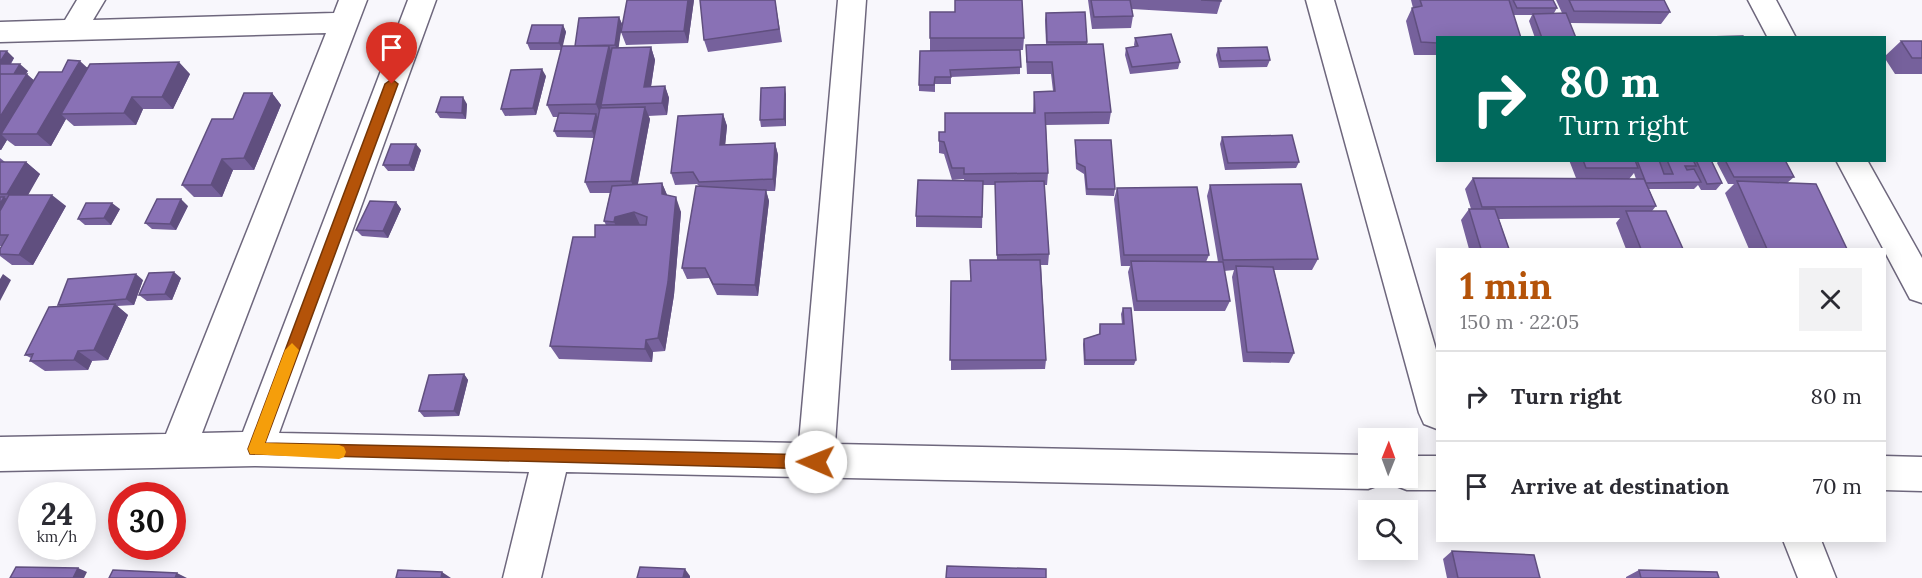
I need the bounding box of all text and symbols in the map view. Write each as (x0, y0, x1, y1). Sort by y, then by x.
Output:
pin (366, 22, 417, 84)
icon: arrive (375, 31, 408, 64)
text: 80 m (1559, 55, 1659, 109)
icon: right (1460, 60, 1538, 138)
text: Turn right (1559, 108, 1688, 142)
text: 1 min (1460, 263, 1552, 309)
button: close (1799, 268, 1862, 331)
text: 150 m · 22:05 (1460, 309, 1579, 334)
icon: right (1460, 380, 1493, 413)
text: Turn right (1511, 382, 1622, 410)
text: 80 m (1811, 382, 1862, 410)
north arrow (1358, 428, 1418, 488)
map controls (1358, 428, 1418, 560)
position arrow (784, 430, 848, 494)
icon: arrive (1460, 470, 1493, 503)
text: Arrive at destination (1511, 472, 1729, 500)
text: 70 m (1813, 472, 1862, 500)
speed limit sign: 30 (108, 482, 186, 560)
text: 24 (41, 495, 73, 533)
button: search (1358, 500, 1418, 560)
text: km/h (37, 527, 77, 546)

